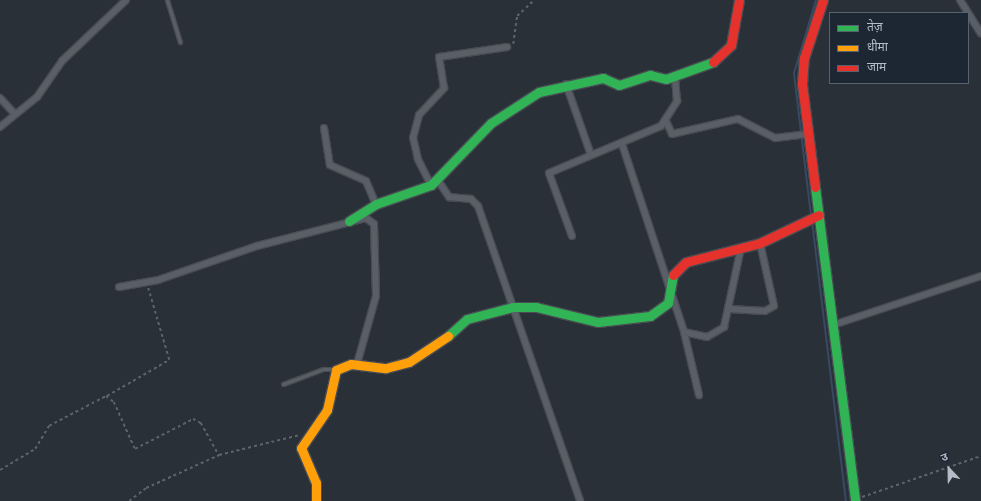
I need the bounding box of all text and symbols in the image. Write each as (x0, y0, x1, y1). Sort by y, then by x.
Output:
legend (829, 12, 969, 84)
text: तेज़ (867, 20, 883, 35)
text: धीमा (867, 40, 888, 55)
text: जाम (867, 60, 886, 75)
north arrow (929, 449, 969, 489)
text: उ (939, 450, 950, 465)

